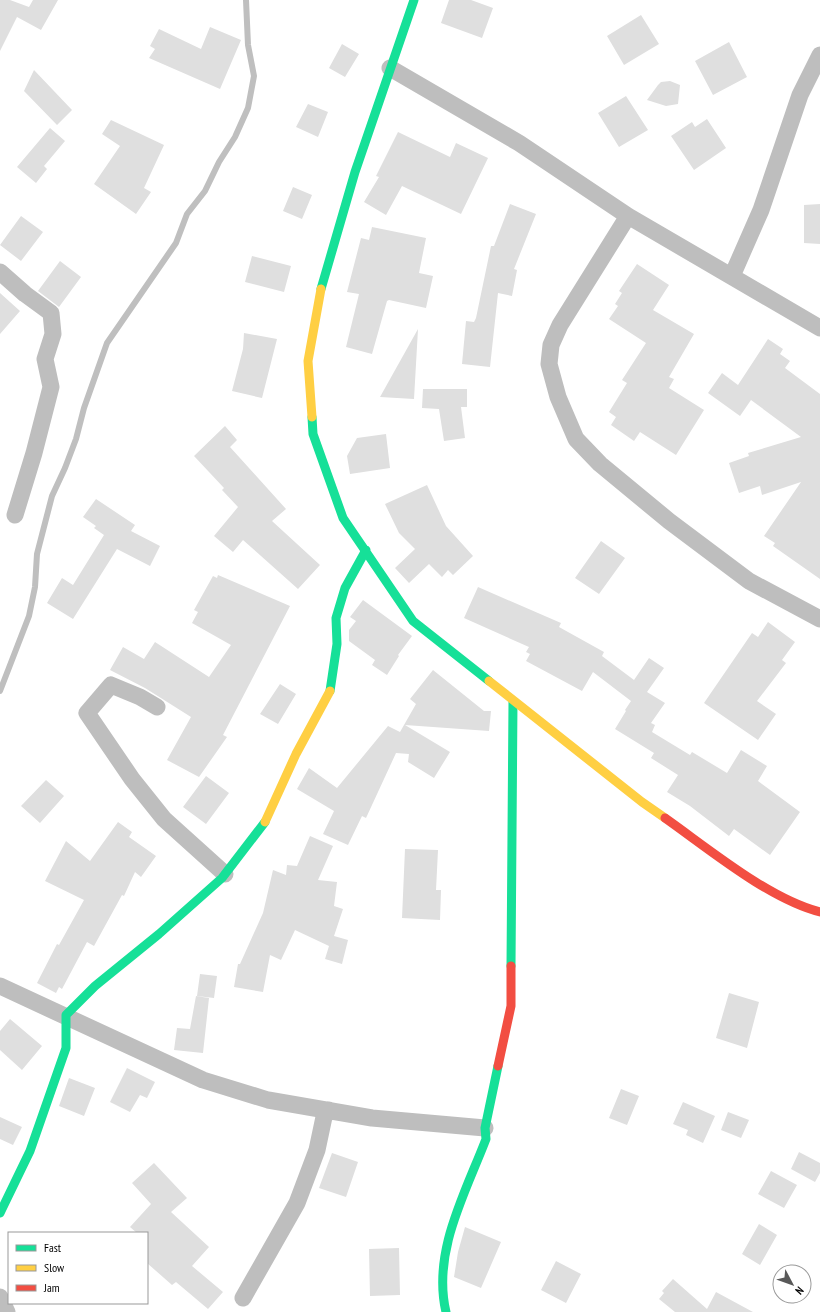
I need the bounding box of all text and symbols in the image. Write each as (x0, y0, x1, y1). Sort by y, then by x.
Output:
legend (8, 1232, 148, 1304)
text: Fast (44, 1240, 62, 1255)
text: Slow (44, 1260, 65, 1275)
north arrow (772, 1264, 812, 1304)
text: Jam (43, 1280, 60, 1295)
text: N (792, 1284, 807, 1297)

